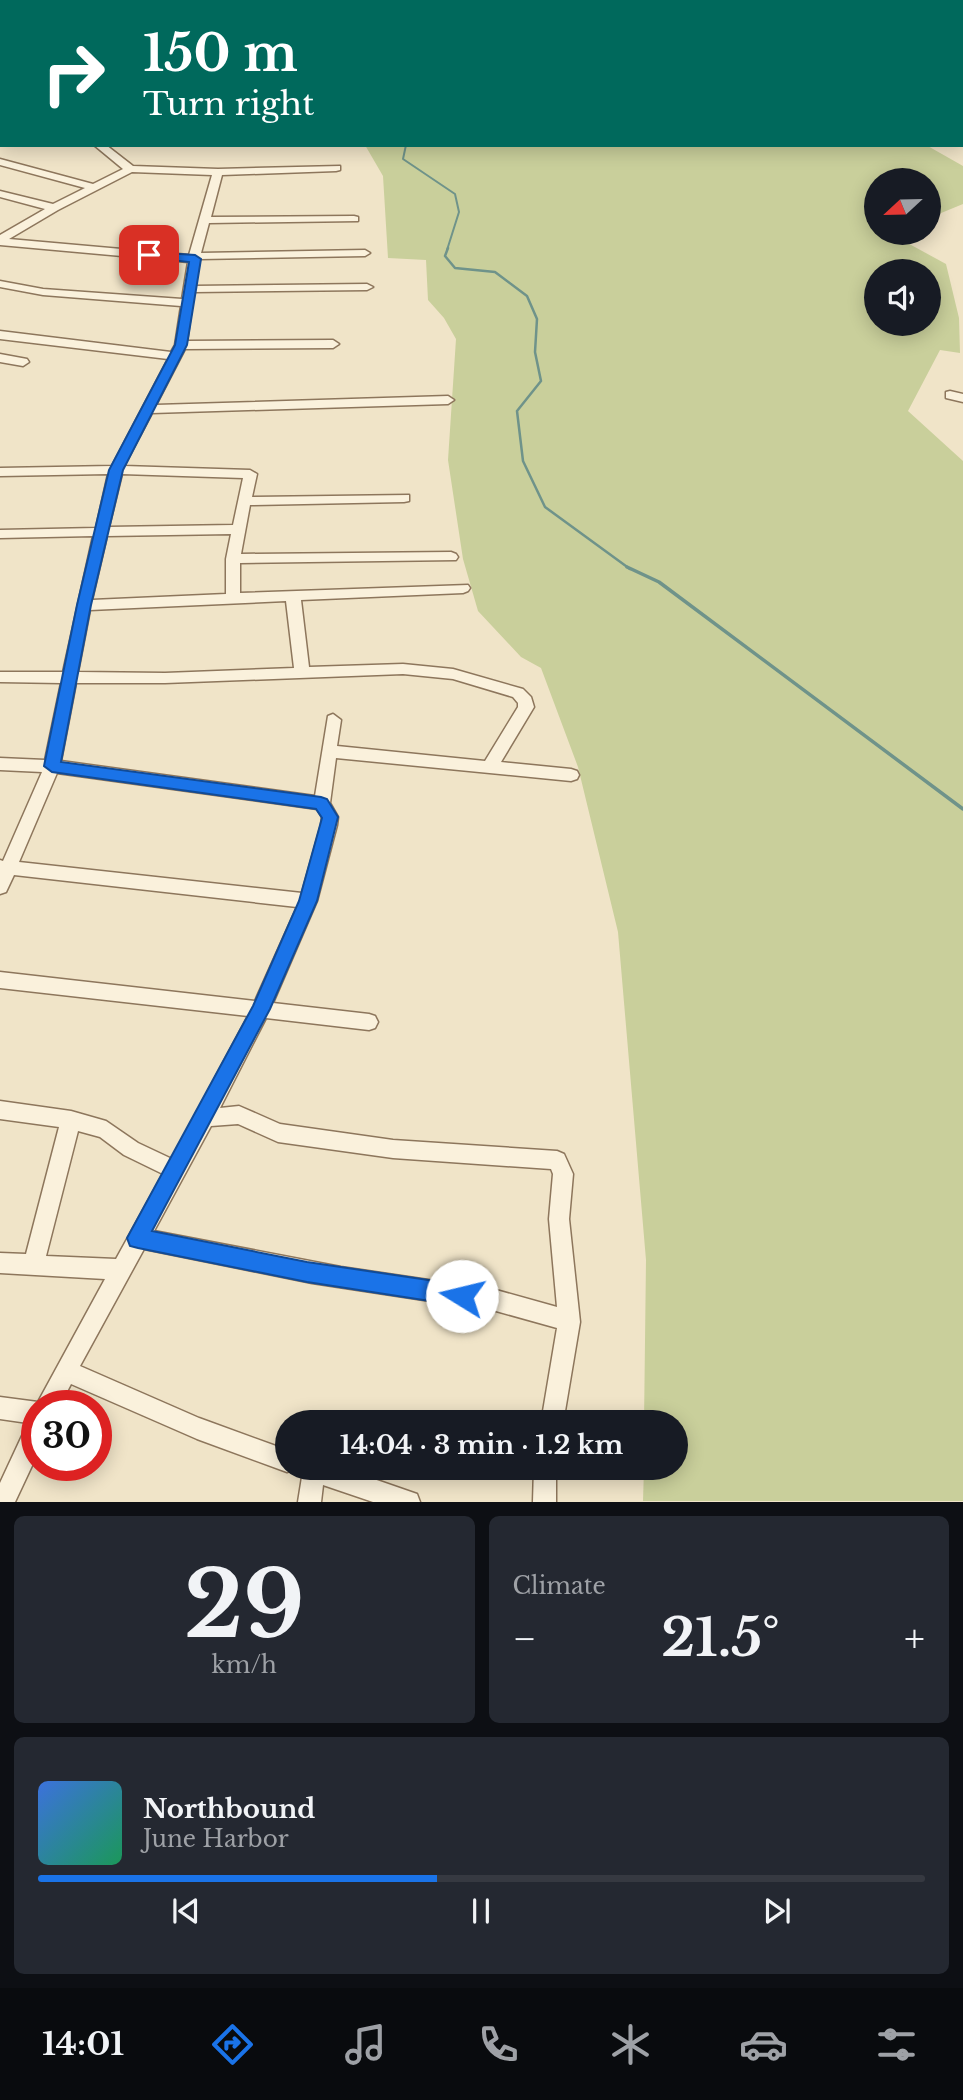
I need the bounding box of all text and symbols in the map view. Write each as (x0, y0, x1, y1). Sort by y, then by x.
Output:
text: 150 m (143, 23, 298, 84)
icon: right (28, 28, 119, 119)
text: Turn right (143, 84, 314, 124)
north arrow (864, 168, 942, 245)
map controls (864, 168, 941, 336)
pin (119, 225, 179, 285)
icon: arrive (130, 236, 168, 274)
button: sound (864, 259, 941, 336)
position arrow (425, 1259, 499, 1333)
speed limit sign: 30 (21, 1390, 112, 1481)
text: 14:04 · 3 min · 1.2 km (340, 1429, 623, 1461)
text: 29 (184, 1549, 305, 1662)
text: Climate (513, 1572, 606, 1600)
text: 21.5° (661, 1606, 780, 1670)
text: − (513, 1615, 537, 1662)
text: + (904, 1615, 925, 1662)
text: km/h (212, 1651, 277, 1679)
text: Northbound (143, 1793, 315, 1825)
text: June Harbor (143, 1825, 289, 1853)
icon: previous (167, 1892, 205, 1930)
icon: pause (462, 1892, 500, 1930)
icon: next (758, 1892, 796, 1930)
icon: directions (208, 2020, 257, 2069)
icon: music (341, 2020, 390, 2069)
icon: phone (474, 2020, 523, 2069)
icon: climate (606, 2020, 655, 2069)
icon: car (739, 2020, 788, 2069)
icon: filters (872, 2020, 921, 2069)
text: 14:01 (42, 2024, 124, 2064)

